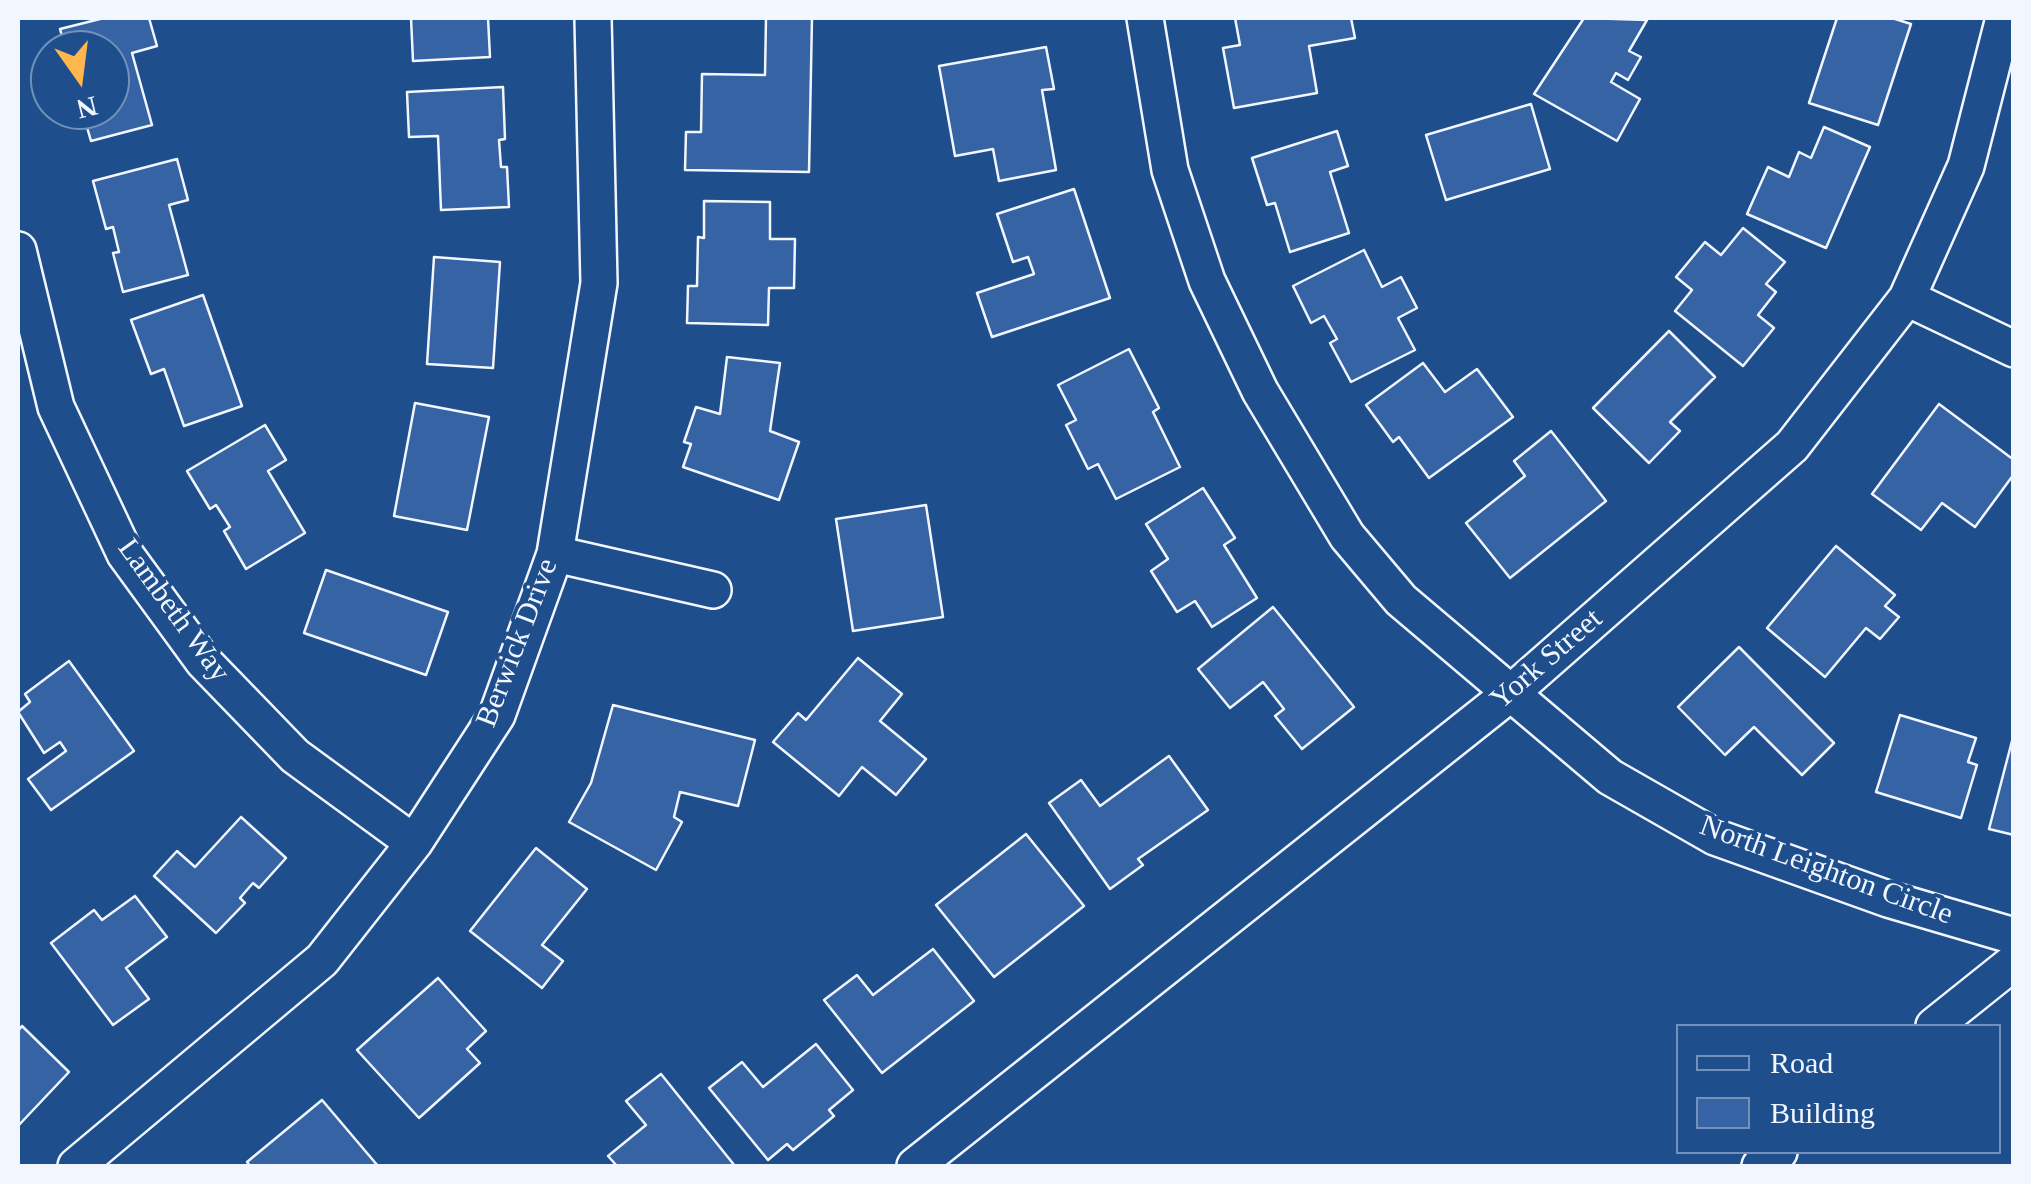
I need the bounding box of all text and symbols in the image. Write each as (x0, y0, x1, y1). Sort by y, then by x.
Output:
north arrow (30, 30, 130, 130)
text: N (73, 90, 100, 125)
street label: Lambeth Way (109, 532, 237, 690)
street label: Berwick Drive (469, 554, 567, 732)
street label: York Street (1484, 602, 1610, 718)
street label: North Leighton Circle (1695, 808, 1957, 934)
legend (1676, 1024, 2001, 1154)
text: Road (1770, 1046, 1833, 1079)
text: Building (1770, 1096, 1875, 1129)

